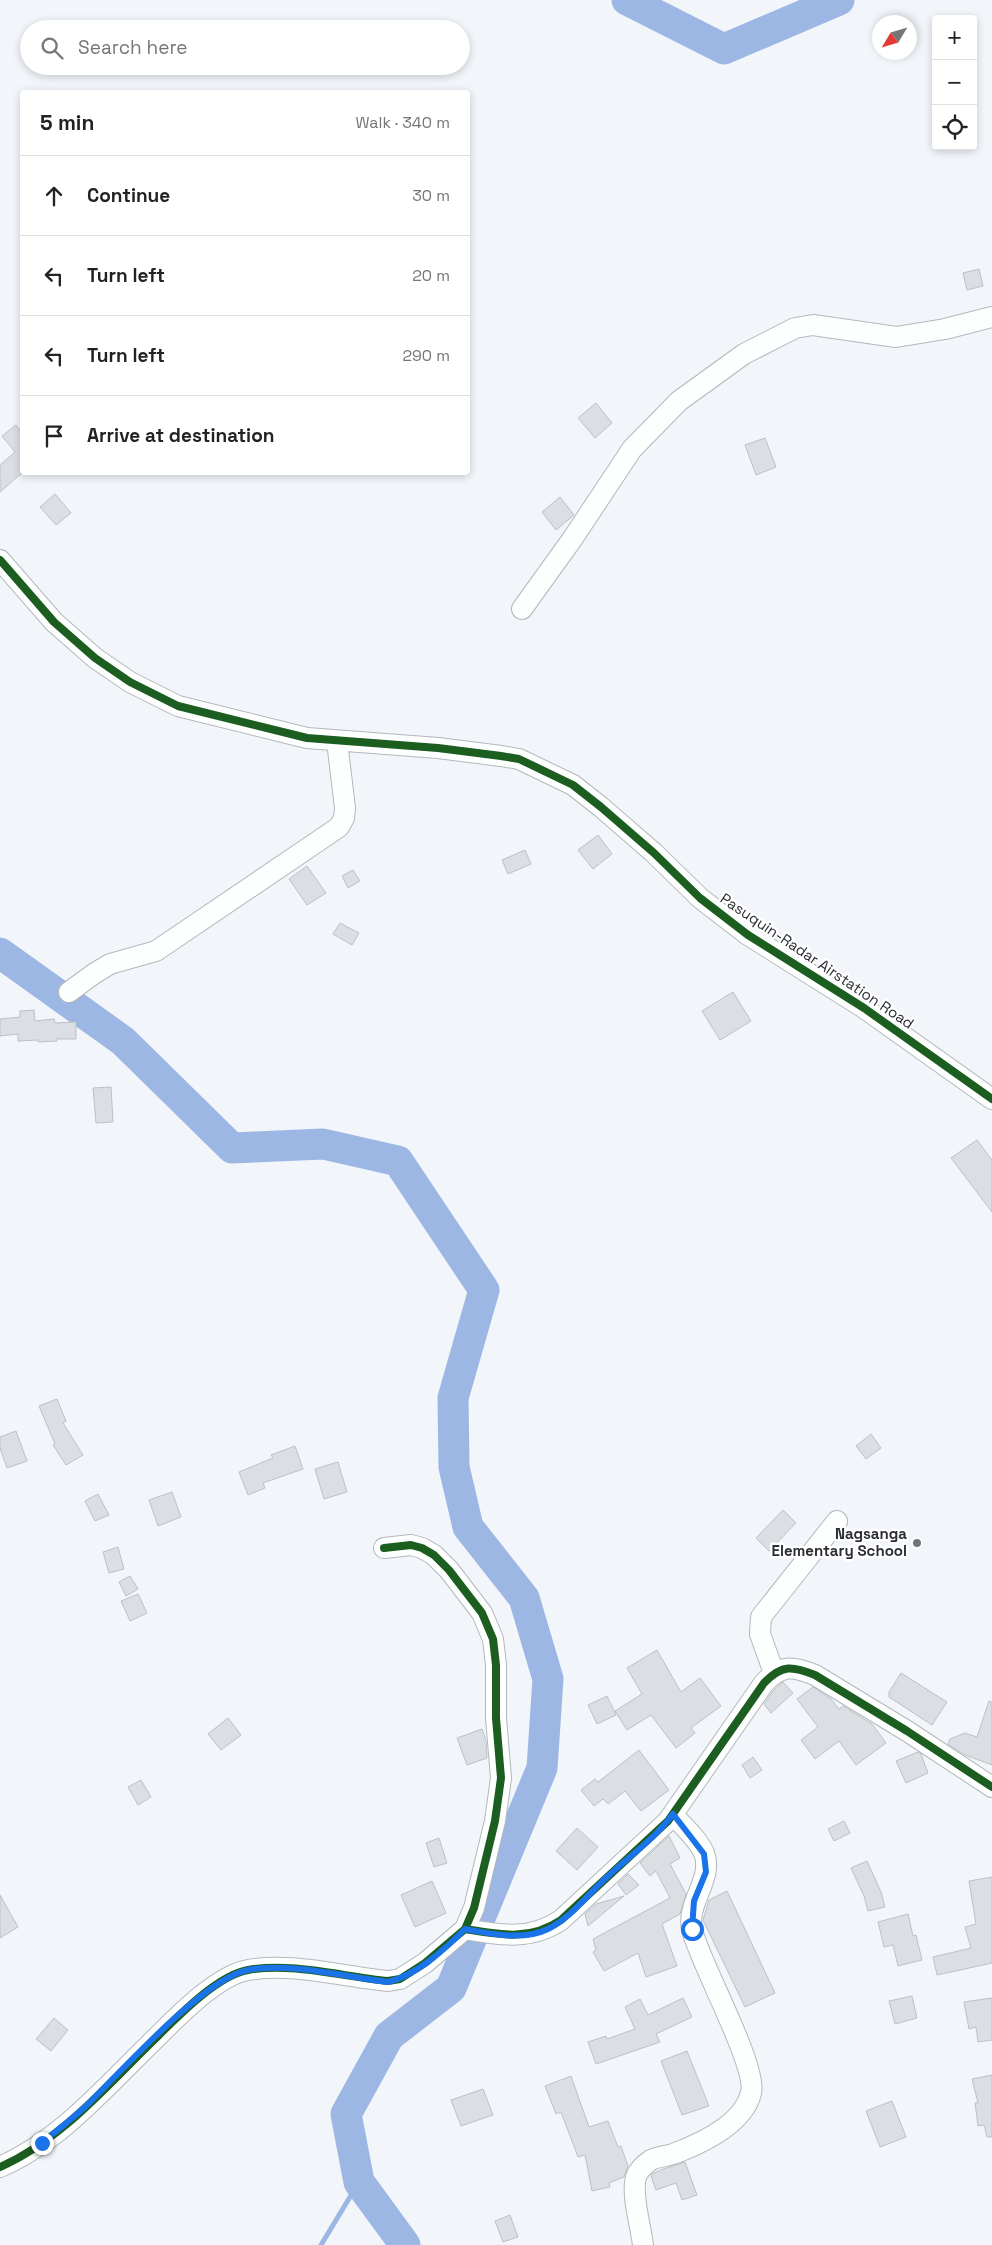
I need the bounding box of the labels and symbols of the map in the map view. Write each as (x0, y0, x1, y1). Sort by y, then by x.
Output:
north arrow (872, 15, 917, 60)
street label: Pasuquin-Radar Airstation Road (717, 889, 918, 1033)
place label: Nagsanga Elementary School (772, 1524, 907, 1560)
marker: Nagsanga Elementary School (911, 1537, 923, 1549)
route start (681, 1918, 704, 1941)
route end (31, 2132, 54, 2155)

